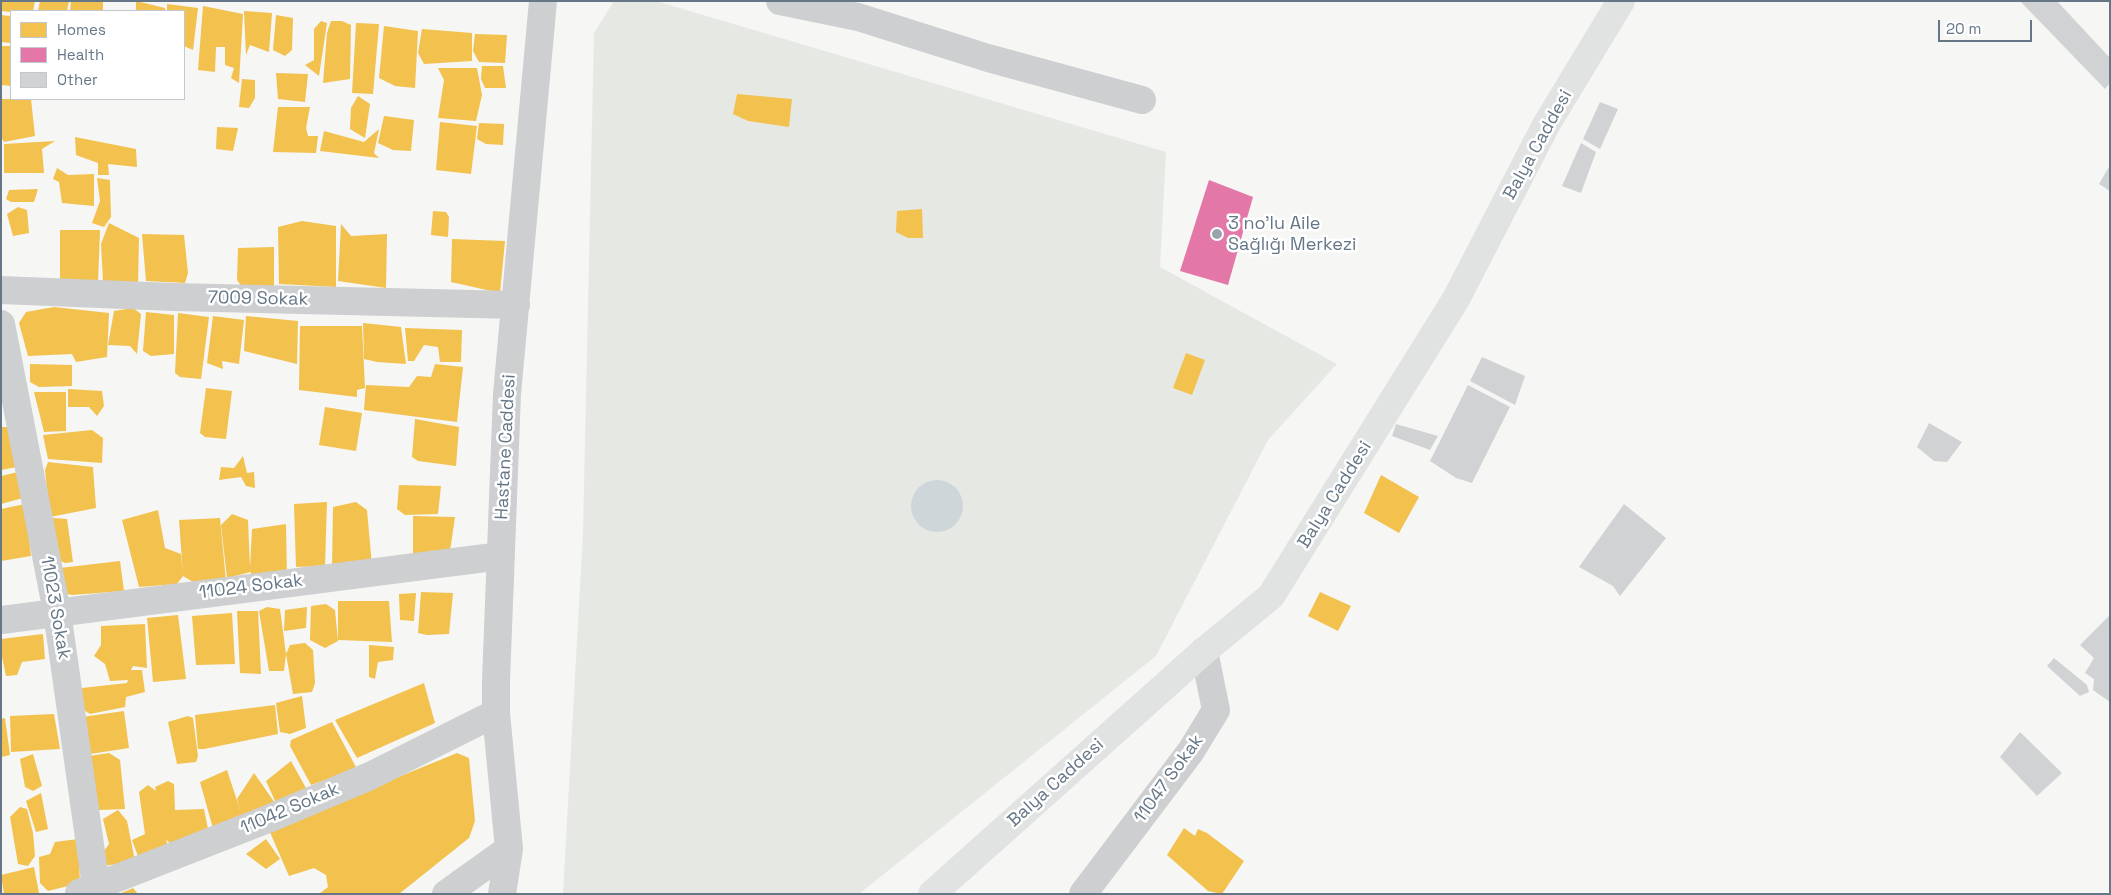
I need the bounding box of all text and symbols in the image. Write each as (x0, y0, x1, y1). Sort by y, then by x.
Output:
legend (10, 10, 185, 100)
scale bar (1941, 10, 2035, 42)
text: 20 m (1946, 19, 1981, 38)
text: Homes (57, 20, 106, 39)
text: Health (57, 45, 104, 64)
text: Other (57, 70, 98, 89)
street label: Balya Caddesi (1499, 86, 1577, 204)
place label: 3 no'lu Aile Sağlığı Merkezi (1228, 213, 1356, 255)
marker: 3 no'lu Aile Sağlığı Merkezi (1210, 227, 1224, 241)
street label: 7009 Sokak (208, 287, 308, 311)
street label: Hastane Caddesi (491, 374, 521, 520)
street label: Balya Caddesi (1294, 438, 1376, 552)
street label: 11023 Sokak (35, 555, 75, 661)
street label: 11024 Sokak (198, 570, 304, 604)
street label: 11047 Sokak (1130, 731, 1208, 827)
street label: Balya Caddesi (1003, 734, 1109, 832)
street label: 11042 Sokak (237, 779, 343, 839)

